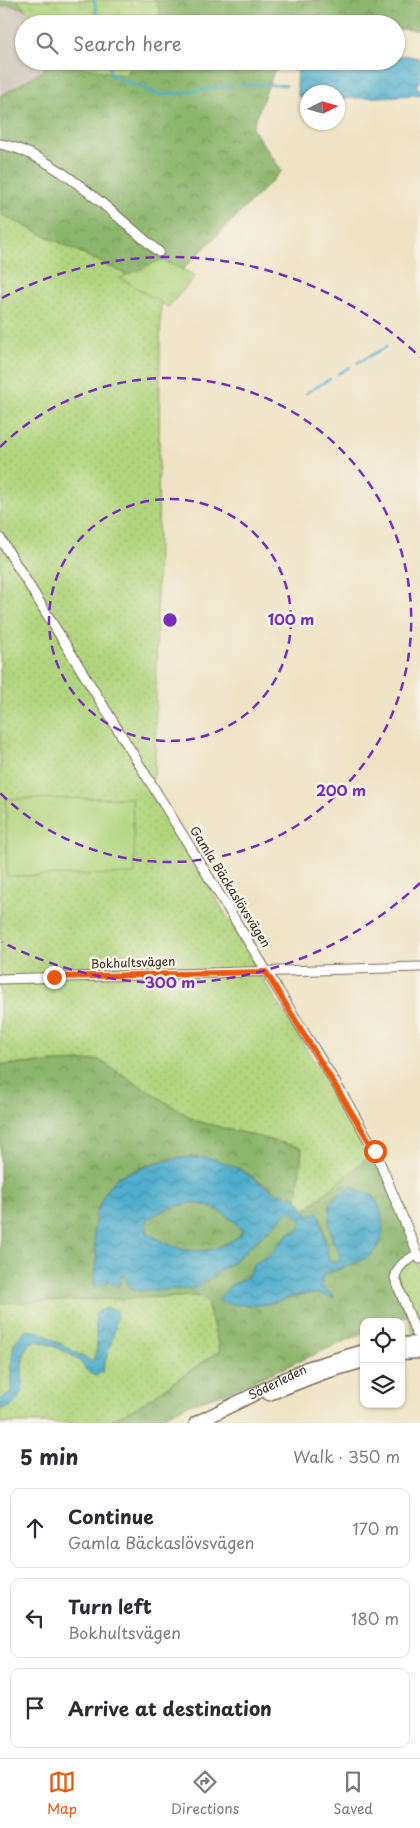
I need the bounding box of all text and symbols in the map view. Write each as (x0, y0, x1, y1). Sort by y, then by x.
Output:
search box (15, 15, 405, 70)
icon: search (33, 29, 61, 57)
text: Search here (73, 29, 182, 57)
north arrow (300, 85, 345, 130)
text: 100 m (268, 607, 314, 630)
centre of rings (161, 611, 179, 629)
text: 200 m (316, 778, 366, 801)
street label: Gamla Bäckaslövsvägen (186, 822, 276, 951)
street label: Bokhultsvägen (90, 952, 176, 972)
route end (43, 966, 66, 989)
text: 300 m (145, 970, 195, 993)
route start (364, 1140, 387, 1163)
map controls (360, 1318, 405, 1408)
button: locate (360, 1318, 405, 1363)
street label: Söderleden (245, 1360, 309, 1404)
button: layers (360, 1363, 405, 1408)
text: 5 min (20, 1440, 78, 1472)
text: Walk · 350 m (293, 1444, 400, 1468)
text: Continue (68, 1502, 154, 1530)
icon: ahead (21, 1514, 49, 1542)
text: 170 m (353, 1516, 399, 1540)
text: Gamla Bäckaslövsvägen (68, 1530, 254, 1554)
text: Turn left (68, 1592, 152, 1620)
icon: left (21, 1604, 49, 1632)
text: 180 m (351, 1606, 399, 1630)
text: Bokhultsvägen (68, 1620, 181, 1644)
icon: arrive (21, 1694, 49, 1722)
text: Arrive at destination (68, 1694, 272, 1722)
tab: Map (47, 1768, 77, 1819)
tab: Directions (171, 1768, 239, 1819)
tab: Saved (333, 1768, 373, 1819)

